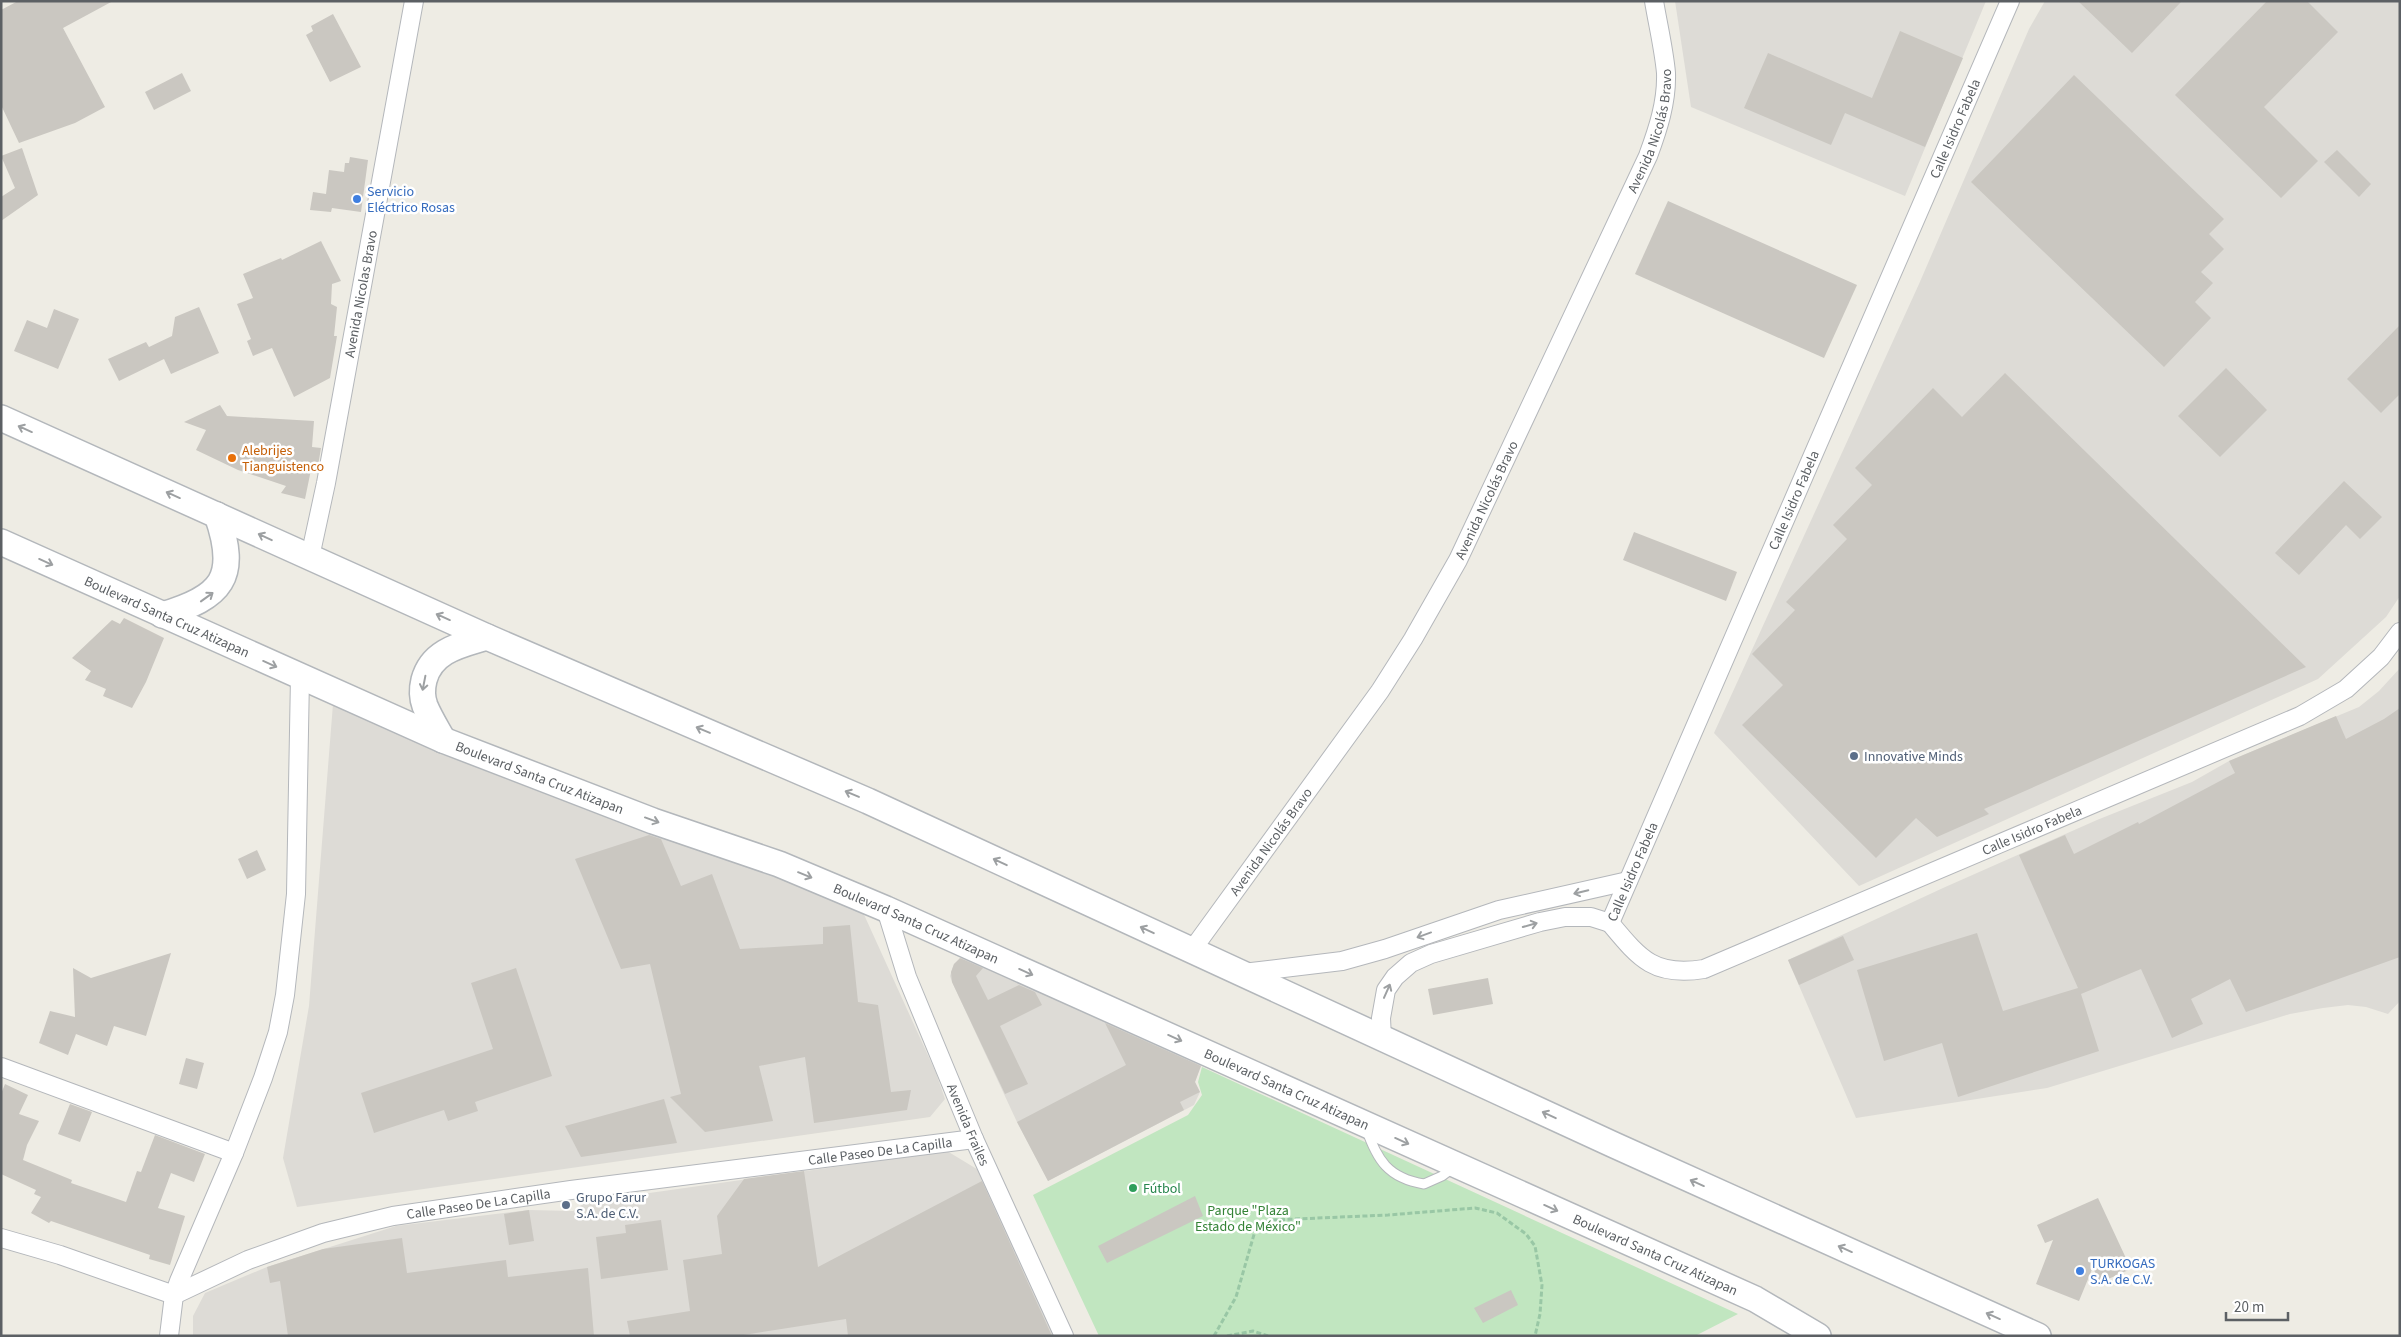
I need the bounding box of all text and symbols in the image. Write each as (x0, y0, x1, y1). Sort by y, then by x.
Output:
street label: Avenida Nicolás Bravo (1623, 68, 1677, 197)
street label: Calle Isidro Fabela (1925, 76, 1986, 182)
place label: Servicio Eléctrico Rosas (367, 182, 455, 218)
marker: Servicio Eléctrico Rosas (351, 193, 363, 205)
street label: Avenida Nicolas Bravo (340, 229, 383, 359)
one-way arrow (18, 423, 33, 433)
street label: Avenida Nicolás Bravo (1451, 438, 1524, 563)
place label: Alebrijes Tianguistenco (242, 441, 324, 477)
street label: Calle Isidro Fabela (1764, 448, 1825, 553)
marker: Alebrijes Tianguistenco (226, 452, 238, 464)
one-way arrow (166, 490, 181, 500)
one-way arrow (258, 532, 273, 542)
one-way arrow (38, 558, 53, 568)
street label: Boulevard Santa Cruz Atizapan (81, 572, 253, 663)
one-way arrow (199, 592, 213, 602)
one-way arrow (436, 611, 451, 621)
one-way arrow (262, 660, 277, 669)
one-way arrow (419, 674, 429, 690)
one-way arrow (696, 724, 711, 734)
street label: Boulevard Santa Cruz Atizapan (452, 737, 627, 820)
place label: Innovative Minds (1864, 747, 1963, 767)
marker: Innovative Minds (1848, 750, 1860, 762)
street label: Avenida Nicolás Bravo (1225, 784, 1318, 900)
one-way arrow (845, 789, 860, 799)
street label: Calle Isidro Fabela (1979, 801, 2085, 861)
one-way arrow (644, 816, 659, 825)
street label: Calle Isidro Fabela (1603, 819, 1664, 925)
one-way arrow (993, 856, 1008, 866)
one-way arrow (797, 871, 812, 880)
street label: Boulevard Santa Cruz Atizapan (830, 879, 1002, 969)
one-way arrow (1573, 888, 1589, 897)
one-way arrow (1521, 920, 1537, 930)
one-way arrow (1140, 924, 1155, 934)
one-way arrow (1417, 931, 1433, 940)
one-way arrow (1018, 967, 1033, 977)
one-way arrow (1382, 984, 1392, 999)
one-way arrow (1167, 1034, 1182, 1044)
street label: Boulevard Santa Cruz Atizapan (1201, 1044, 1372, 1136)
street label: Avenida Frailes (941, 1081, 994, 1170)
one-way arrow (1542, 1110, 1557, 1120)
street label: Calle Paseo De La Capilla (807, 1133, 953, 1171)
one-way arrow (1395, 1136, 1410, 1146)
one-way arrow (1690, 1177, 1705, 1187)
place label: Fútbol (1143, 1179, 1181, 1199)
marker: Fútbol (1127, 1182, 1139, 1194)
street label: Calle Paseo De La Capilla (405, 1184, 552, 1225)
place label: Grupo Farur S.A. de C.V. (576, 1188, 646, 1224)
marker: Grupo Farur S.A. de C.V. (560, 1199, 572, 1211)
park label: Parque "Plaza Estado de México" (1195, 1201, 1301, 1237)
one-way arrow (1543, 1203, 1558, 1213)
street label: Boulevard Santa Cruz Atizapan (1569, 1209, 1741, 1301)
one-way arrow (1838, 1244, 1853, 1254)
place label: TURKOGAS S.A. de C.V. (2090, 1254, 2155, 1290)
marker: TURKOGAS S.A. de C.V. (2074, 1265, 2086, 1277)
scale bar (2226, 1290, 2288, 1322)
text: 20 m (2234, 1297, 2264, 1318)
one-way arrow (1986, 1310, 2001, 1320)

